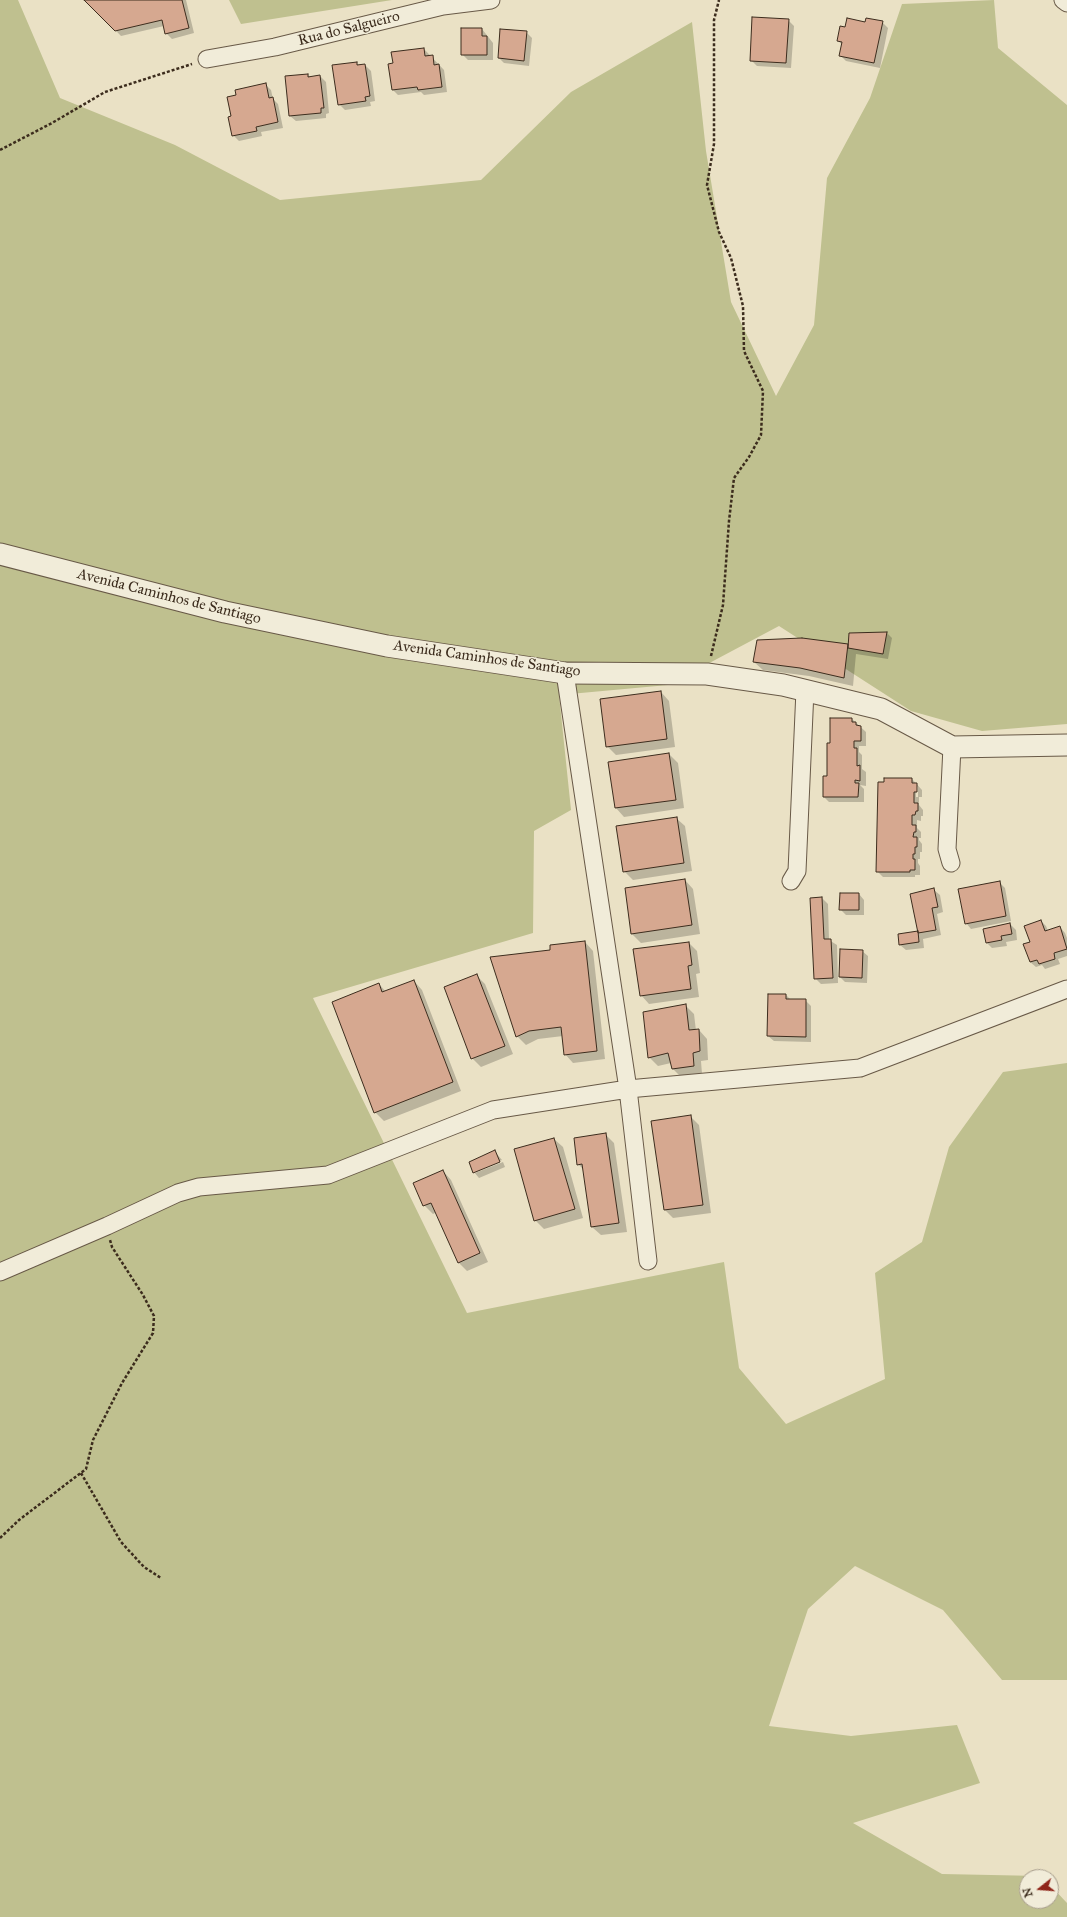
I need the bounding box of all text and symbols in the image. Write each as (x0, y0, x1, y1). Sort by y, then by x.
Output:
street label: Rua do Salgueiro (296, 8, 402, 50)
street label: Avenida Caminhos de Santiago (75, 565, 263, 629)
street label: Avenida Caminhos de Santiago (392, 637, 582, 681)
north arrow (1019, 1869, 1059, 1909)
text: N (1020, 1886, 1036, 1899)

